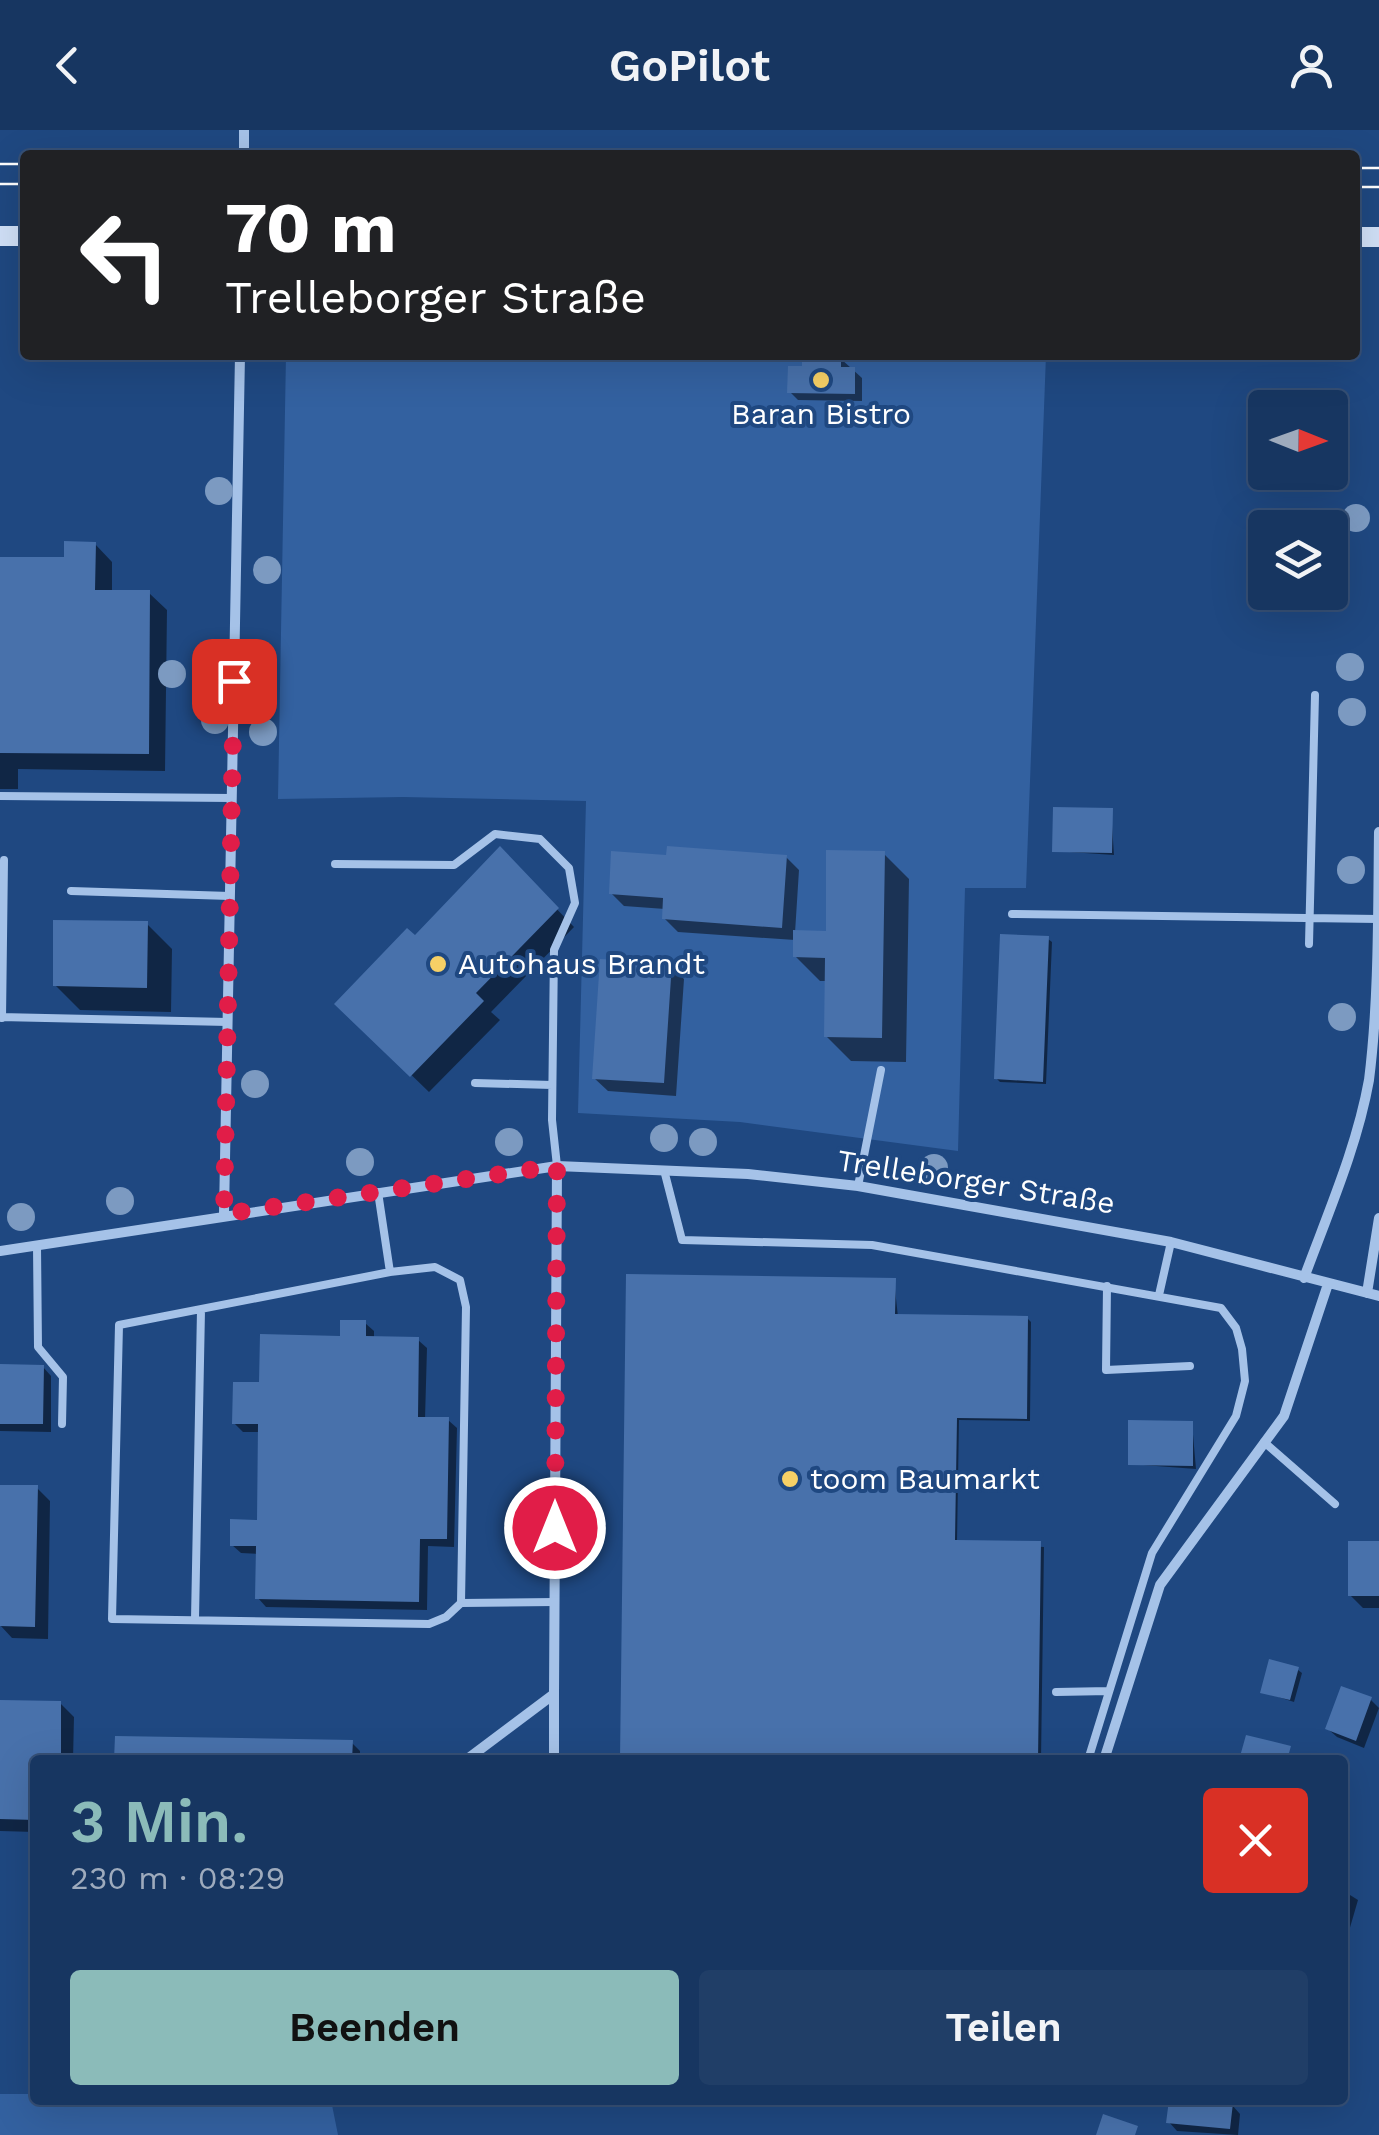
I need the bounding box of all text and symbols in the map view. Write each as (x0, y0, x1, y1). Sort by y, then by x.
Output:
icon: back (40, 38, 95, 93)
icon: person (1284, 38, 1339, 93)
text: GoPilot (609, 39, 770, 92)
text: 70 m (225, 187, 397, 269)
icon: left (60, 190, 190, 320)
text: Trelleborger Straße (225, 271, 646, 324)
marker: Baran Bistro (810, 369, 832, 391)
north arrow (1248, 390, 1348, 490)
map controls (1248, 390, 1348, 610)
place label: Baran Bistro (731, 396, 911, 431)
button: layers (1248, 510, 1348, 610)
pin (192, 639, 277, 724)
icon: arrive (207, 654, 262, 709)
place label: Autohaus Brandt (458, 946, 705, 981)
marker: Autohaus Brandt (427, 953, 449, 975)
street label: Trelleborger Straße (835, 1142, 1117, 1221)
place label: toom Baumarkt (810, 1461, 1040, 1496)
marker: toom Baumarkt (779, 1468, 801, 1490)
position arrow (503, 1476, 607, 1580)
text: 3 Min. (70, 1786, 248, 1857)
button: close (1203, 1788, 1308, 1893)
text: 230 m · 08:29 (70, 1859, 285, 1897)
button: Beenden (70, 1970, 679, 2085)
button: Teilen (699, 1970, 1308, 2085)

